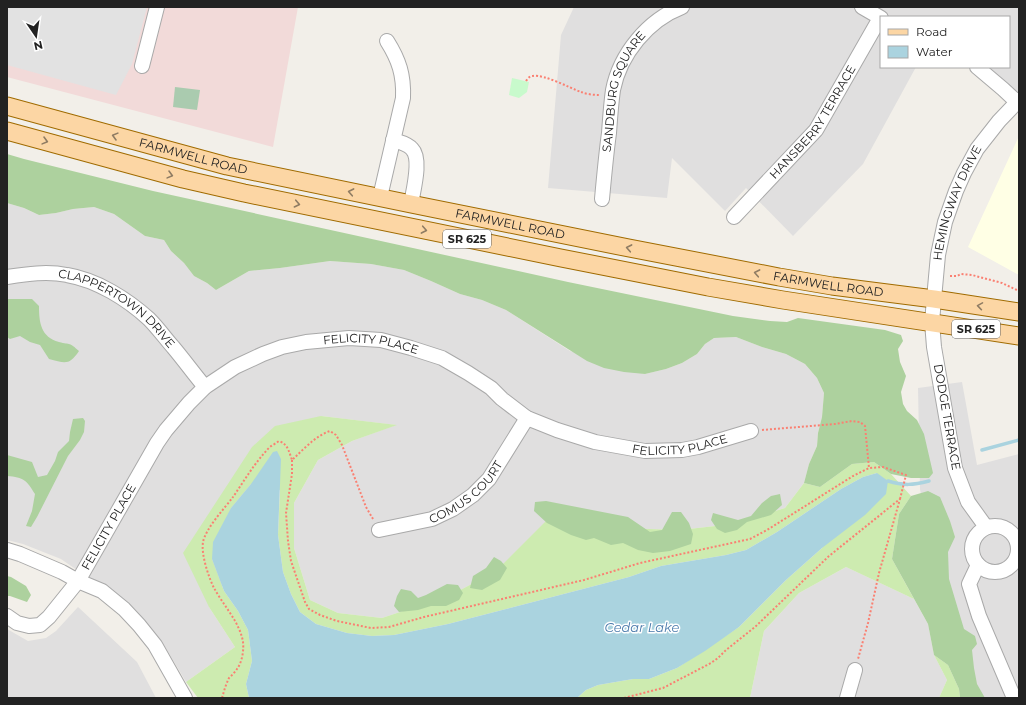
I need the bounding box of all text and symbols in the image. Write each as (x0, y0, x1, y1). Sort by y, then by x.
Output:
north arrow (16, 16, 56, 56)
legend (880, 16, 1010, 68)
text: Road (916, 24, 947, 39)
street label: SANDBURG SQUARE (599, 28, 648, 153)
text: N (32, 38, 44, 54)
text: Water (916, 44, 953, 59)
street label: HANSBERRY TERRACE (766, 62, 859, 182)
one-way arrow (112, 132, 119, 141)
street label: FARMWELL ROAD (138, 134, 249, 177)
one-way arrow (41, 136, 48, 145)
street label: HEMINGWAY DRIVE (930, 143, 985, 261)
one-way arrow (166, 170, 173, 179)
one-way arrow (348, 188, 354, 196)
one-way arrow (294, 199, 300, 208)
street label: FARMWELL ROAD (454, 205, 566, 242)
one-way arrow (421, 225, 427, 234)
road number: SR 625 (443, 230, 491, 248)
one-way arrow (626, 244, 632, 253)
street label: CLAPPERTOWN DRIVE (57, 266, 178, 351)
street label: FARMWELL ROAD (772, 268, 885, 300)
one-way arrow (754, 269, 760, 278)
one-way arrow (977, 302, 984, 311)
road number: SR 625 (952, 320, 1000, 338)
street label: FELICITY PLACE (322, 330, 421, 357)
street label: DODGE TERRACE (931, 363, 964, 471)
street label: FELICITY PLACE (631, 431, 729, 458)
street label: COMUS COURT (426, 458, 506, 526)
street label: FELICITY PLACE (78, 481, 139, 573)
water label: Cedar Lake (605, 619, 680, 635)

